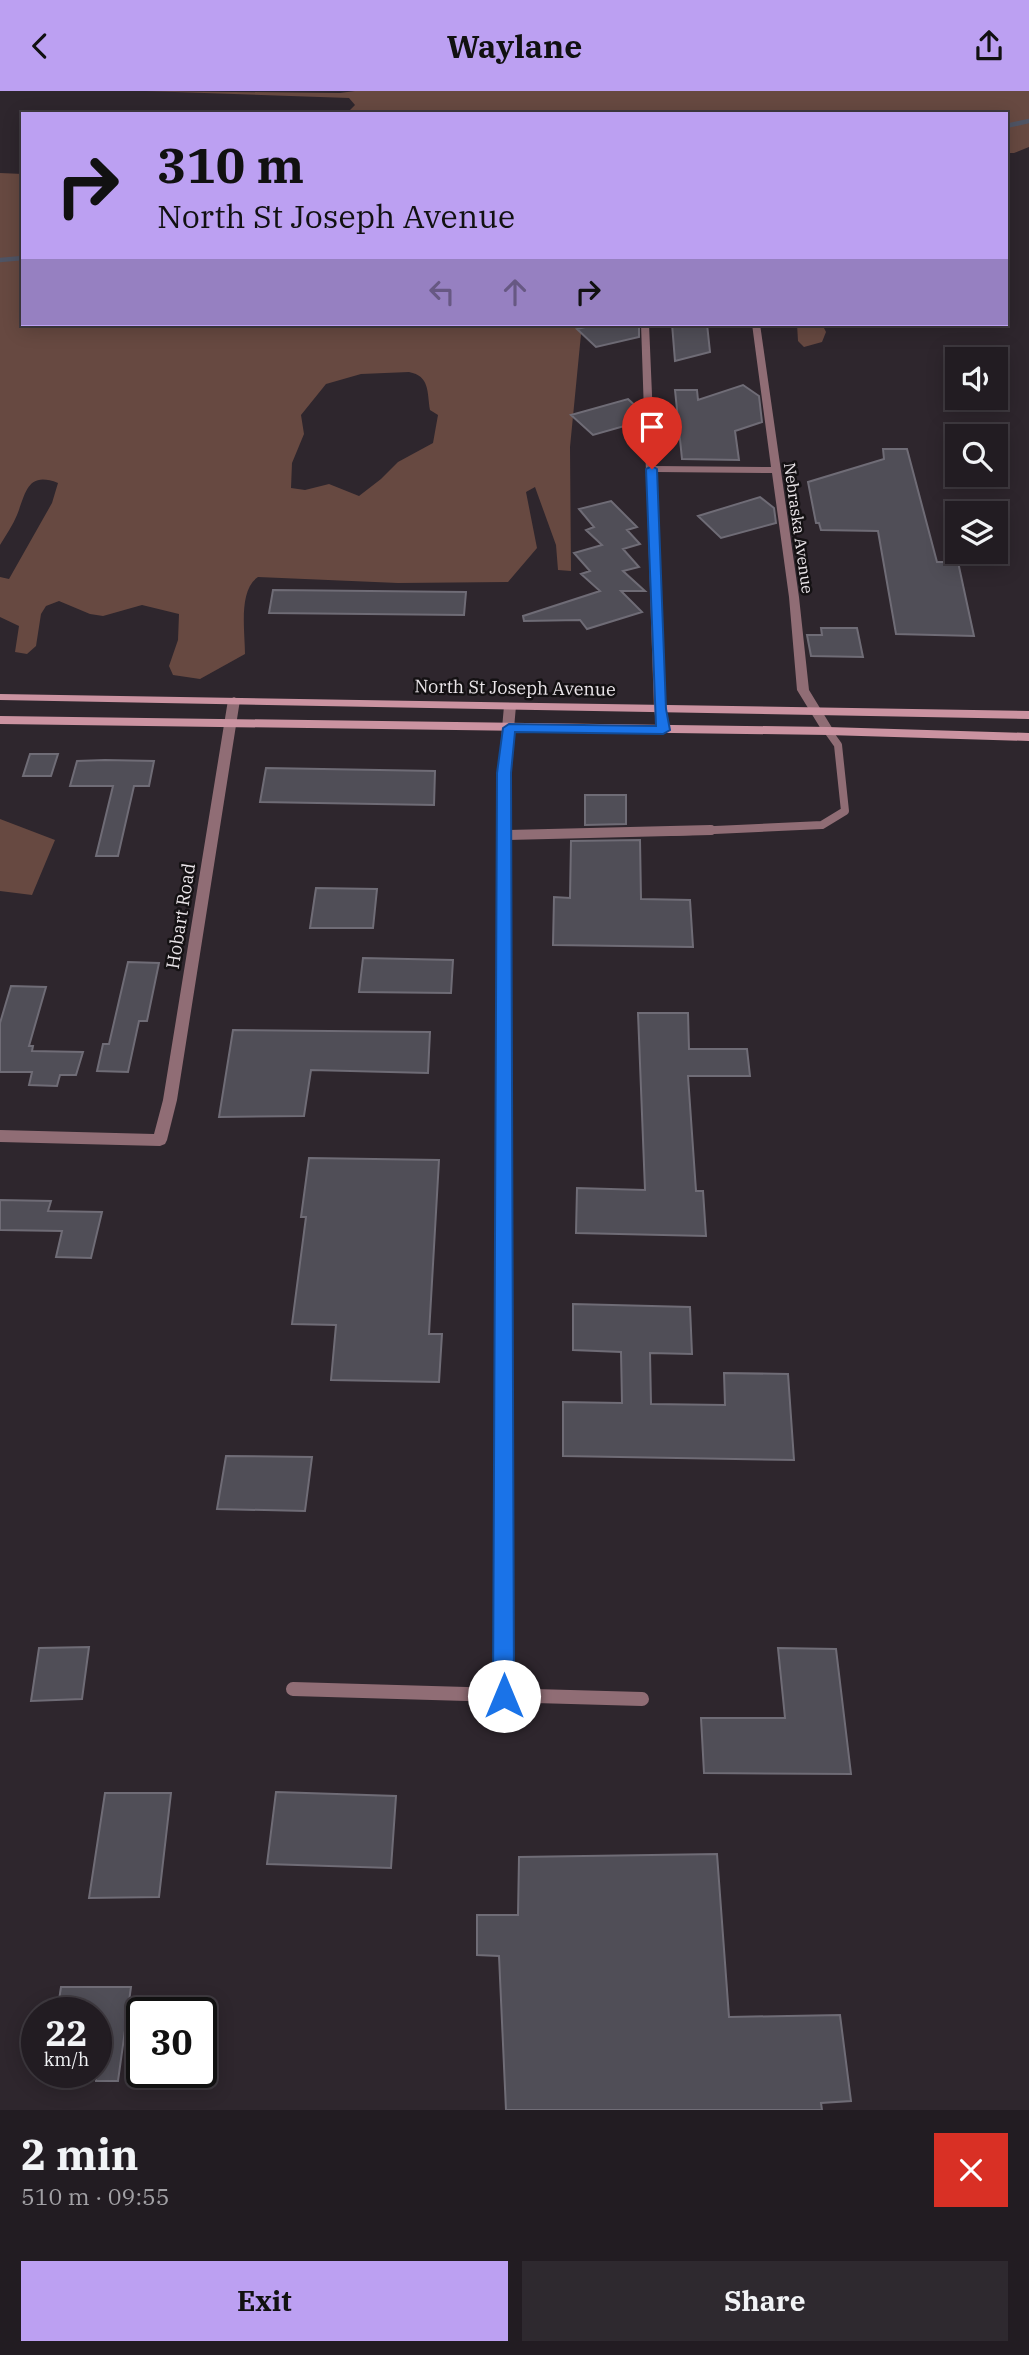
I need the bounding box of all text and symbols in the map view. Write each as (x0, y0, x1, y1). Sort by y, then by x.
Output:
text: Waylane (447, 25, 582, 67)
icon: back (21, 27, 59, 65)
icon: share (970, 27, 1008, 65)
text: 310 m (157, 133, 304, 196)
icon: right (42, 140, 133, 231)
text: North St Joseph Avenue (157, 195, 515, 237)
icon: left (423, 273, 461, 311)
icon: ahead (496, 273, 534, 311)
icon: right (569, 273, 607, 311)
map controls (945, 347, 1008, 564)
button: sound (945, 347, 1008, 410)
pin (622, 397, 682, 469)
icon: arrive (633, 408, 671, 446)
button: search (945, 424, 1008, 487)
street label: Nebraska Avenue (780, 461, 818, 595)
button: layers (945, 501, 1008, 564)
street label: North St Joseph Avenue (414, 674, 616, 701)
street label: Hobart Road (161, 861, 200, 970)
position arrow (467, 1659, 541, 1733)
speed limit sign: 30 (126, 1997, 217, 2088)
text: 22 (45, 2010, 88, 2056)
text: km/h (44, 2048, 89, 2071)
text: 2 min (21, 2127, 139, 2182)
button: close (934, 2133, 1008, 2207)
text: 510 m · 09:55 (21, 2181, 170, 2211)
button: Exit (21, 2261, 508, 2341)
button: Share (522, 2261, 1008, 2341)

